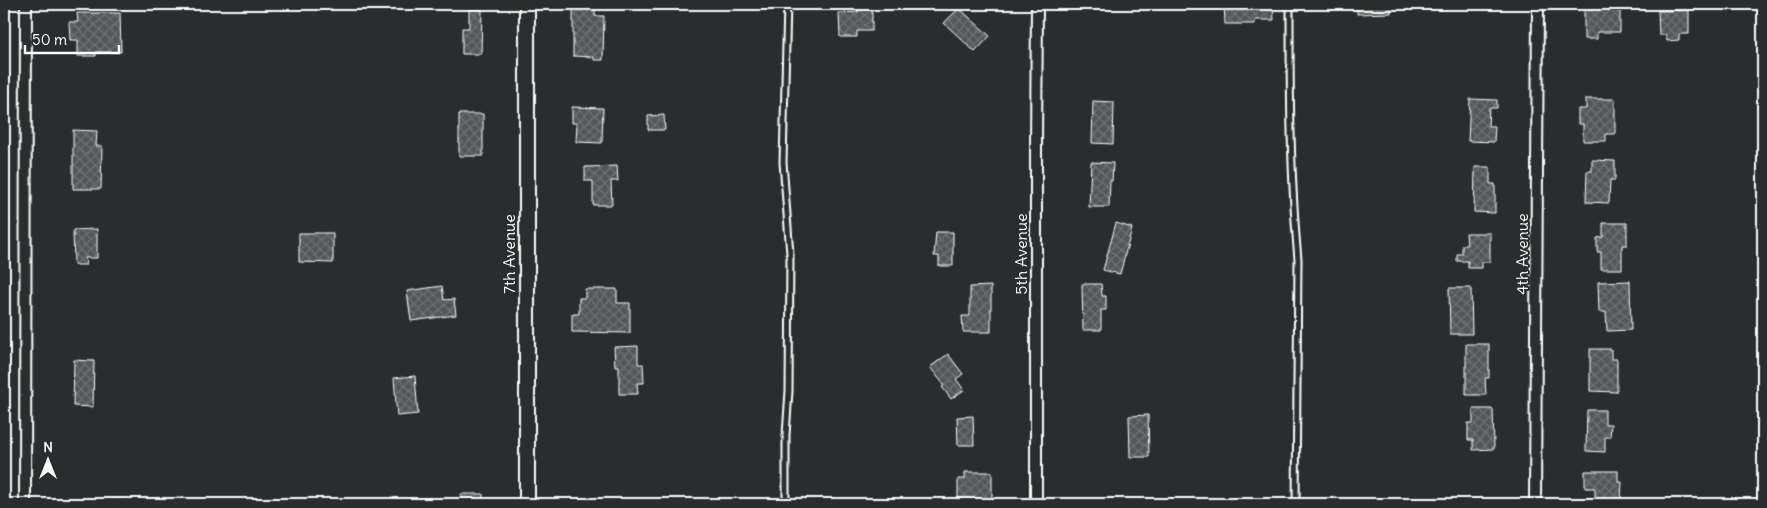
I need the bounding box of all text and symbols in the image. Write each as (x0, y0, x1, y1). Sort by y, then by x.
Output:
scale bar (25, 22, 119, 54)
text: 50 m (32, 30, 67, 49)
street label: 5th Avenue (1011, 213, 1031, 295)
street label: 4th Avenue (1512, 213, 1532, 295)
street label: 7th Avenue (499, 214, 519, 294)
north arrow (22, 436, 72, 486)
text: N (43, 438, 53, 456)

